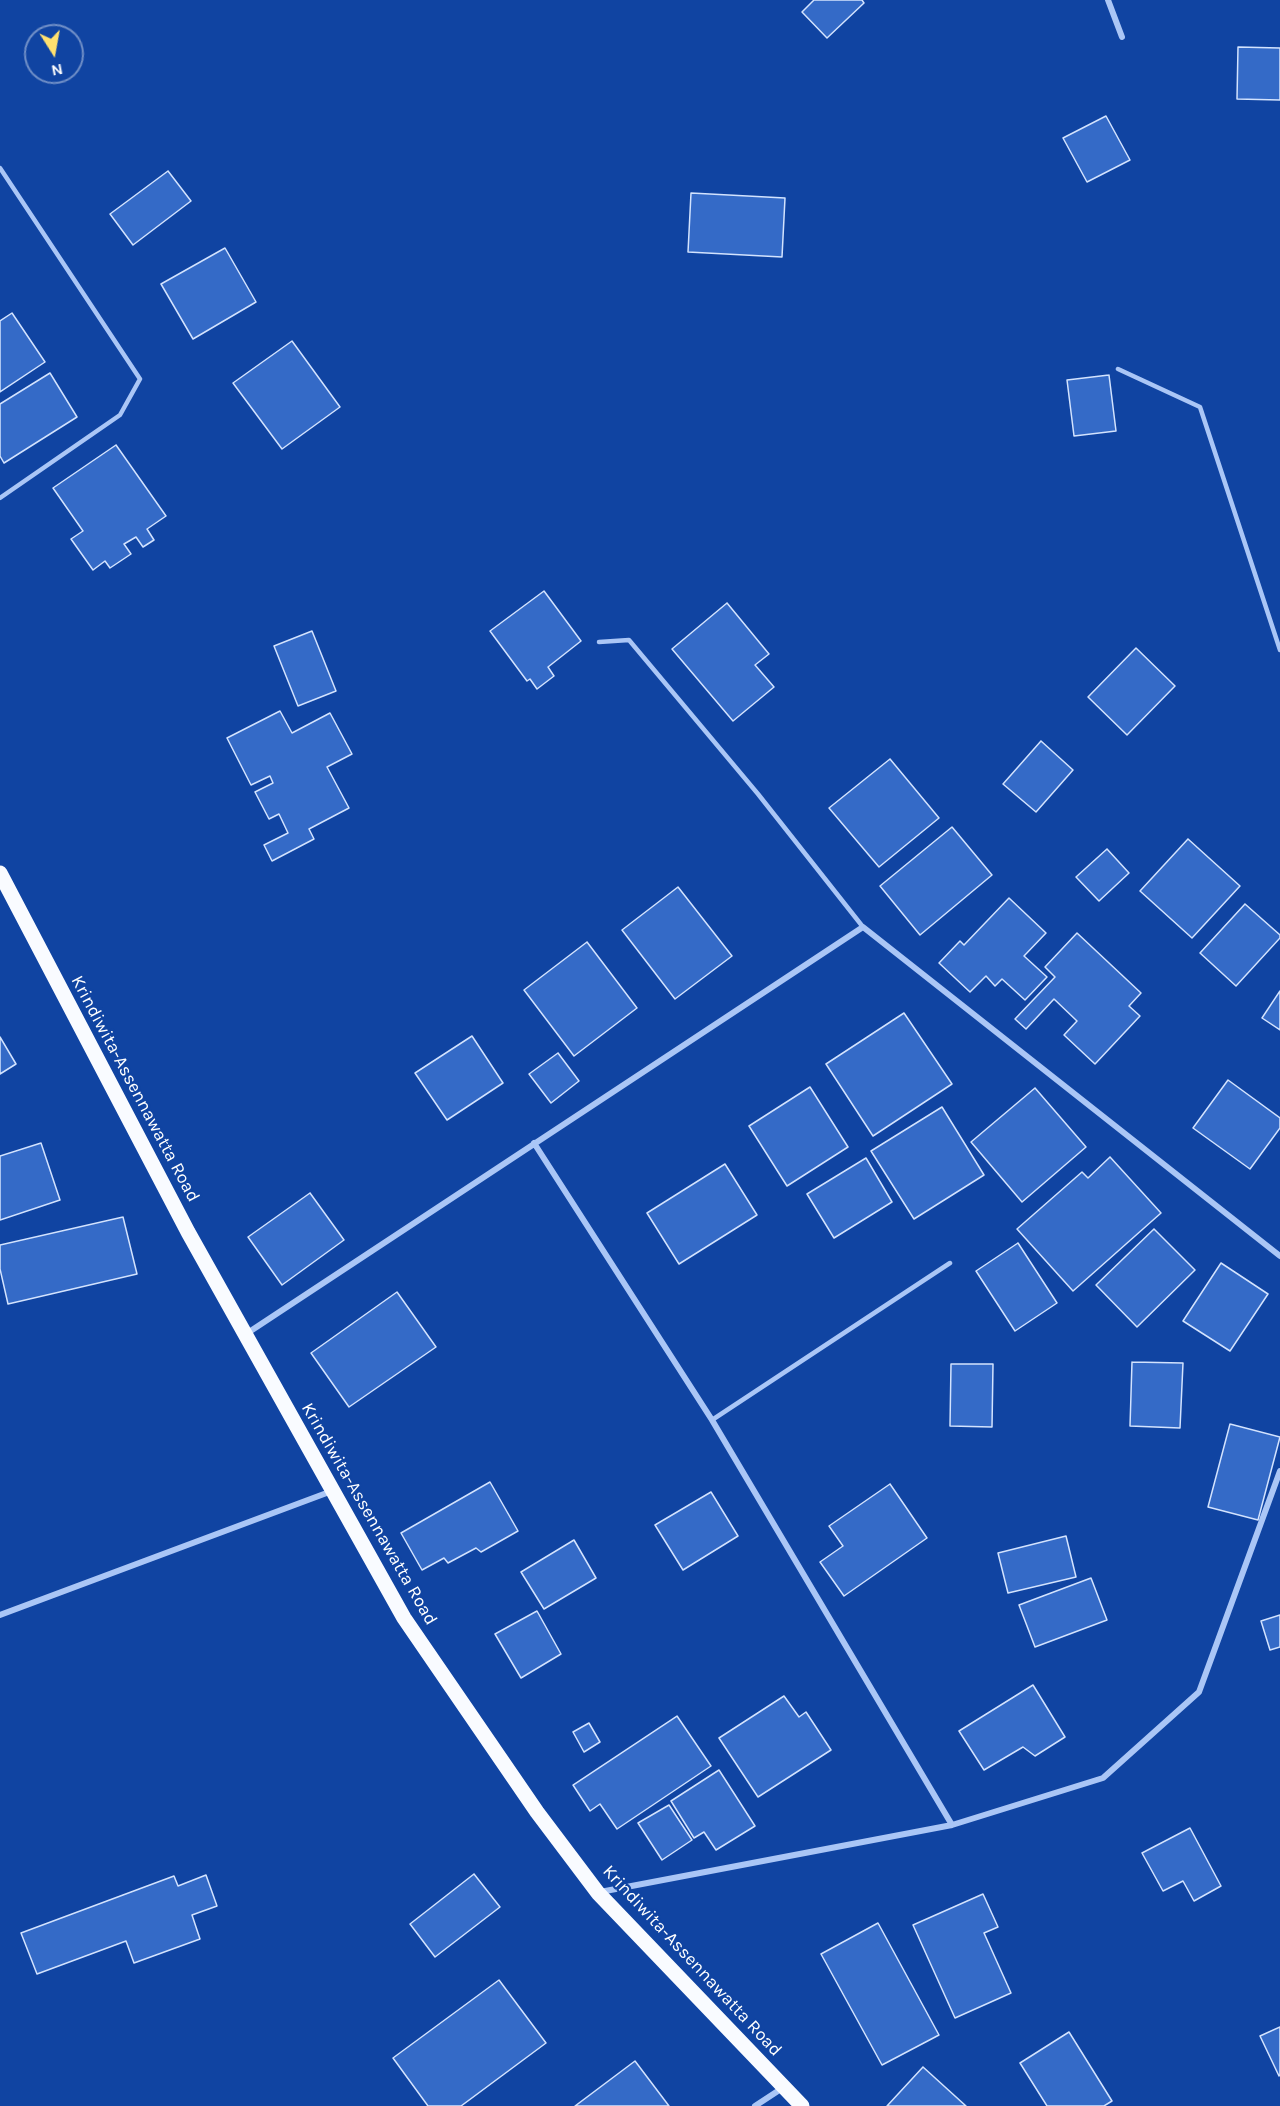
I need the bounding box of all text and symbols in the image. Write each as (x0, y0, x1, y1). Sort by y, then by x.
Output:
north arrow (24, 24, 84, 84)
text: N (50, 60, 65, 81)
street label: Krindiwita-Assennawatta Road (66, 972, 204, 1206)
street label: Krindiwita-Assennawatta Road (296, 1399, 442, 1629)
street label: Krindiwita-Assennawatta Road (598, 1861, 786, 2061)

